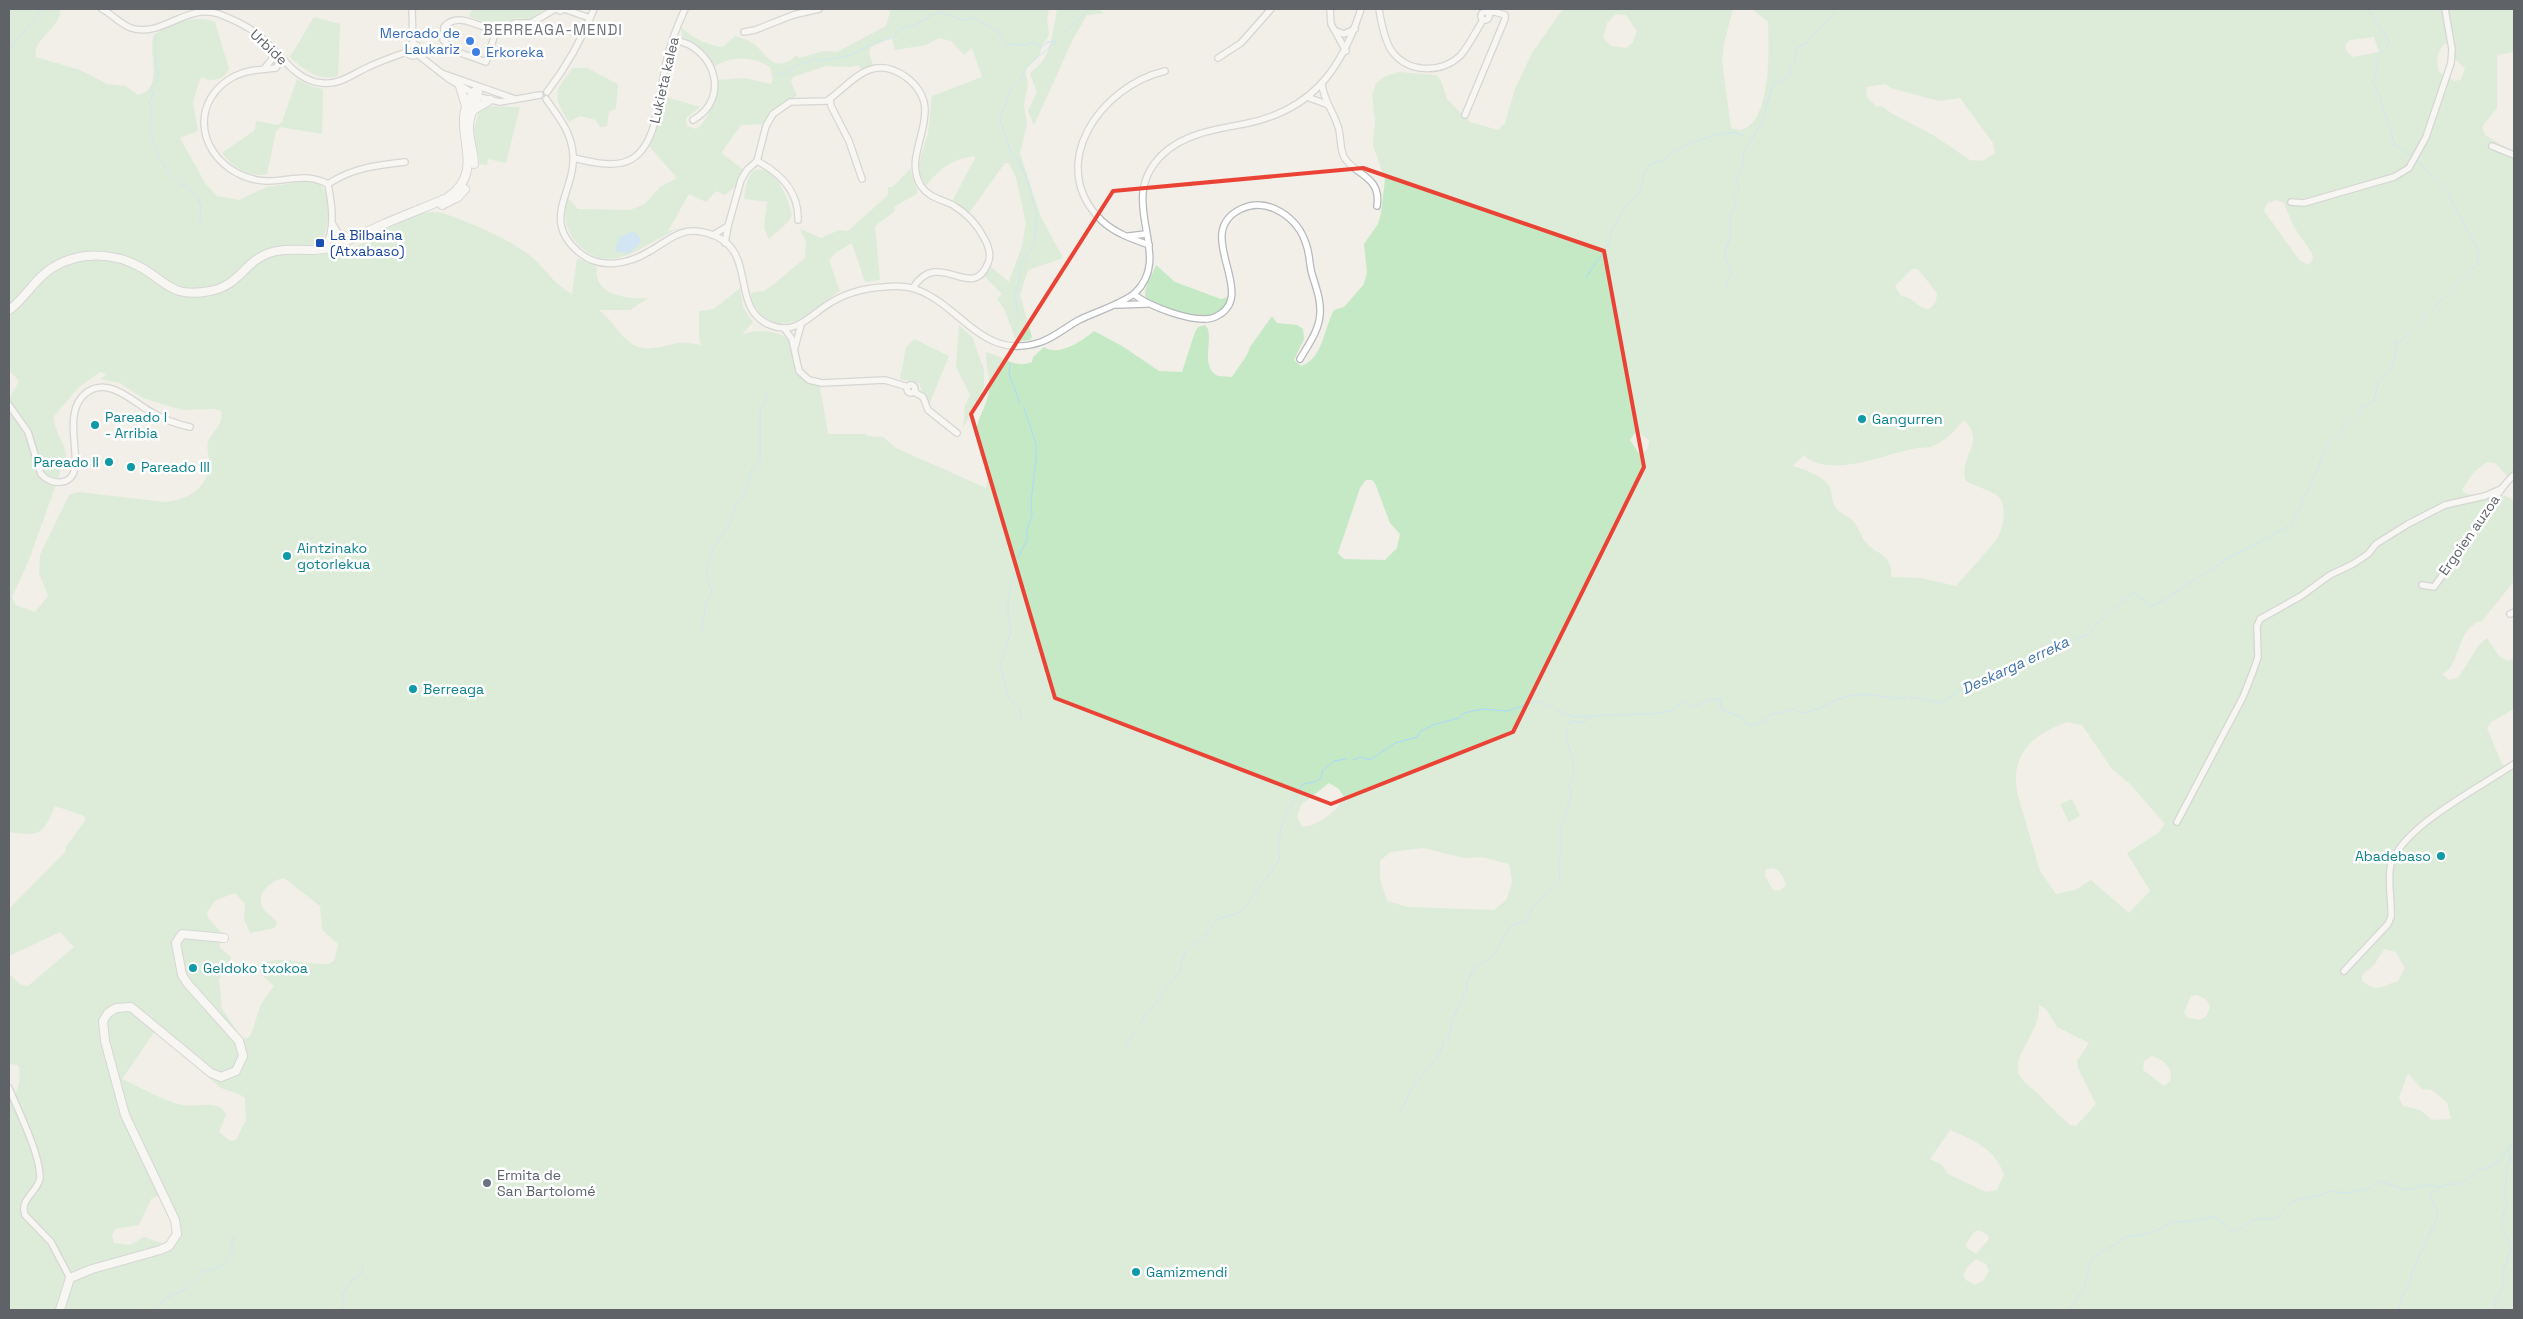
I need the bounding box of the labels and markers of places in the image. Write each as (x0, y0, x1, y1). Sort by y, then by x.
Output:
place label: Mercado de Laukariz (380, 24, 460, 58)
marker: Mercado de Laukariz (464, 35, 476, 47)
place label: Erkoreka (486, 43, 544, 61)
marker: Erkoreka (470, 46, 482, 58)
place label: La Bilbaina (Atxabaso) (330, 226, 404, 260)
marker: La Bilbaina (Atxabaso) (314, 237, 326, 249)
place label: Pareado I - Arribia (105, 408, 167, 442)
place label: Gangurren (1872, 410, 1943, 428)
marker: Gangurren (1856, 413, 1868, 425)
marker: Pareado I - Arribia (89, 419, 101, 431)
place label: Pareado II (33, 453, 99, 471)
marker: Pareado II (103, 456, 115, 468)
place label: Pareado III (141, 458, 210, 476)
marker: Pareado III (125, 461, 137, 473)
place label: Aintzinako gotorlekua (297, 539, 370, 573)
marker: Aintzinako gotorlekua (281, 550, 293, 562)
place label: Berreaga (423, 680, 484, 698)
marker: Berreaga (407, 683, 419, 695)
place label: Abadebaso (2355, 847, 2431, 865)
marker: Abadebaso (2435, 850, 2447, 862)
place label: Geldoko txokoa (203, 959, 308, 977)
marker: Geldoko txokoa (187, 962, 199, 974)
place label: Ermita de San Bartolomé (497, 1166, 596, 1200)
marker: Ermita de San Bartolomé (481, 1177, 493, 1189)
place label: Gamizmendi (1146, 1263, 1227, 1281)
marker: Gamizmendi (1130, 1266, 1142, 1278)

